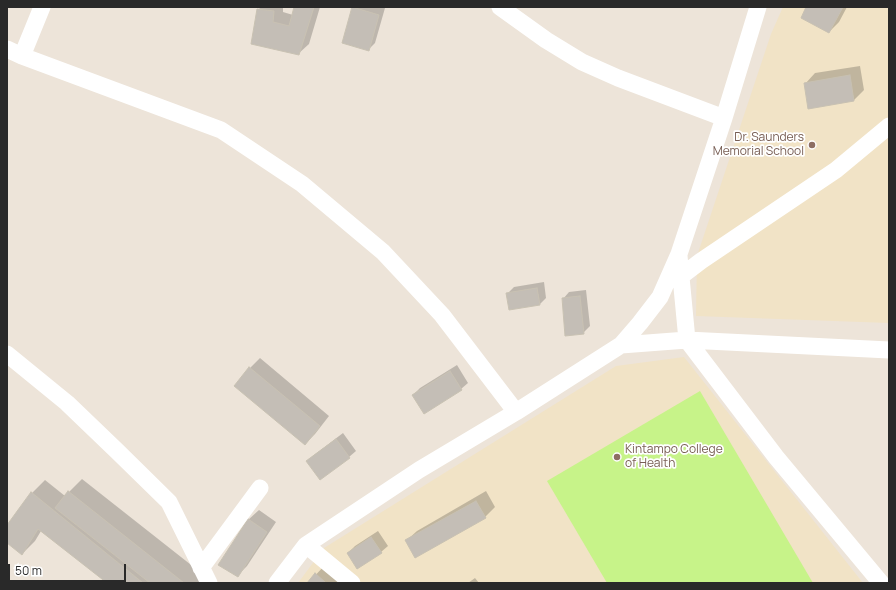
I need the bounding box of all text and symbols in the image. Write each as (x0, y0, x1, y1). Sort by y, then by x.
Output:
place label: Dr. Saunders Memorial School (713, 131, 804, 159)
marker: Dr. Saunders Memorial School (807, 140, 817, 150)
place label: Kintampo College of Health (625, 443, 723, 471)
marker: Kintampo College of Health (612, 452, 622, 462)
scale bar (10, 556, 128, 582)
text: 50 m (15, 562, 42, 579)

